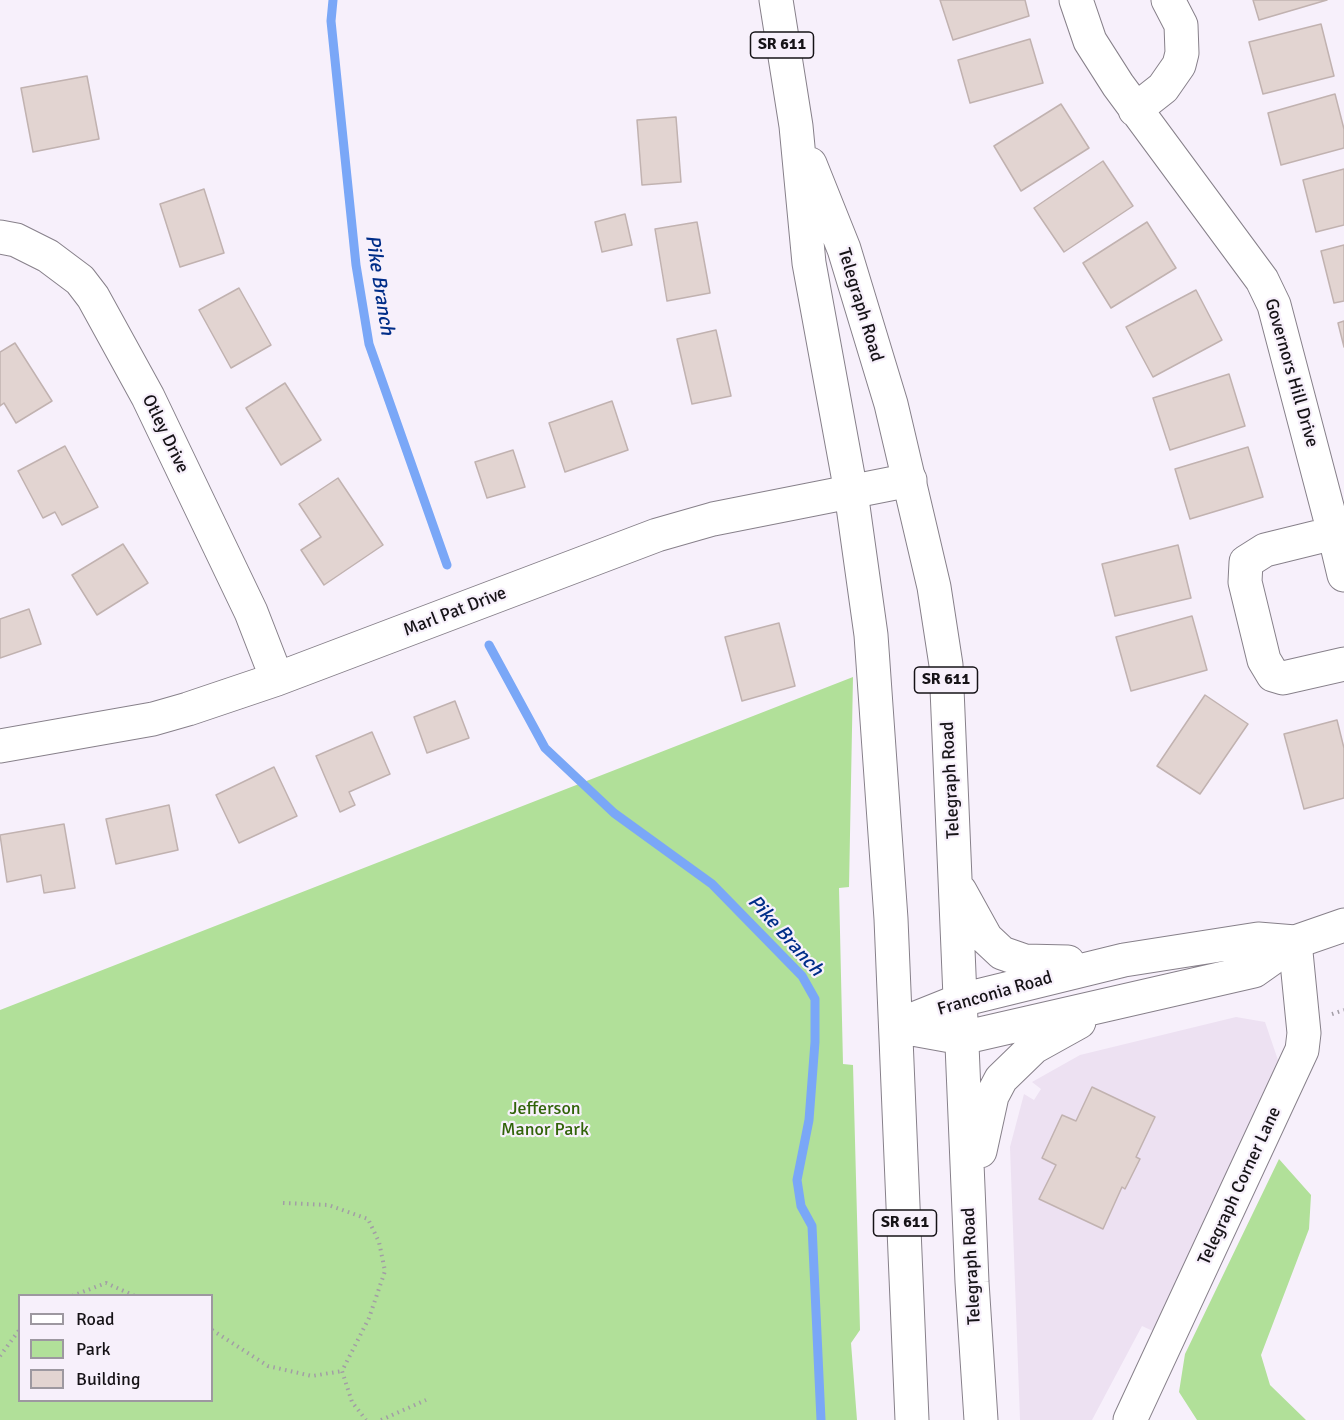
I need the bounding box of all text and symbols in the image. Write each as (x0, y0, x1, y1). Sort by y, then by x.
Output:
road number: SR 611 (750, 32, 814, 58)
water label: Pike Branch (359, 233, 399, 337)
street label: Telegraph Road (833, 246, 887, 364)
street label: Governors Hill Drive (1259, 296, 1323, 450)
street label: Otley Drive (137, 391, 193, 477)
street label: Marl Pat Drive (400, 582, 510, 642)
road number: SR 611 (914, 667, 978, 693)
street label: Telegraph Road (937, 721, 965, 839)
water label: Pike Branch (742, 890, 828, 982)
street label: Franconia Road (935, 967, 1055, 1021)
park label: Jefferson Manor Park (501, 1098, 589, 1140)
street label: Telegraph Corner Lane (1194, 1103, 1286, 1269)
street label: Telegraph Road (958, 1207, 986, 1325)
road number: SR 611 (874, 1210, 936, 1236)
legend (18, 1294, 213, 1402)
text: Road (76, 1308, 115, 1330)
text: Park (76, 1338, 111, 1360)
text: Building (76, 1368, 140, 1390)

